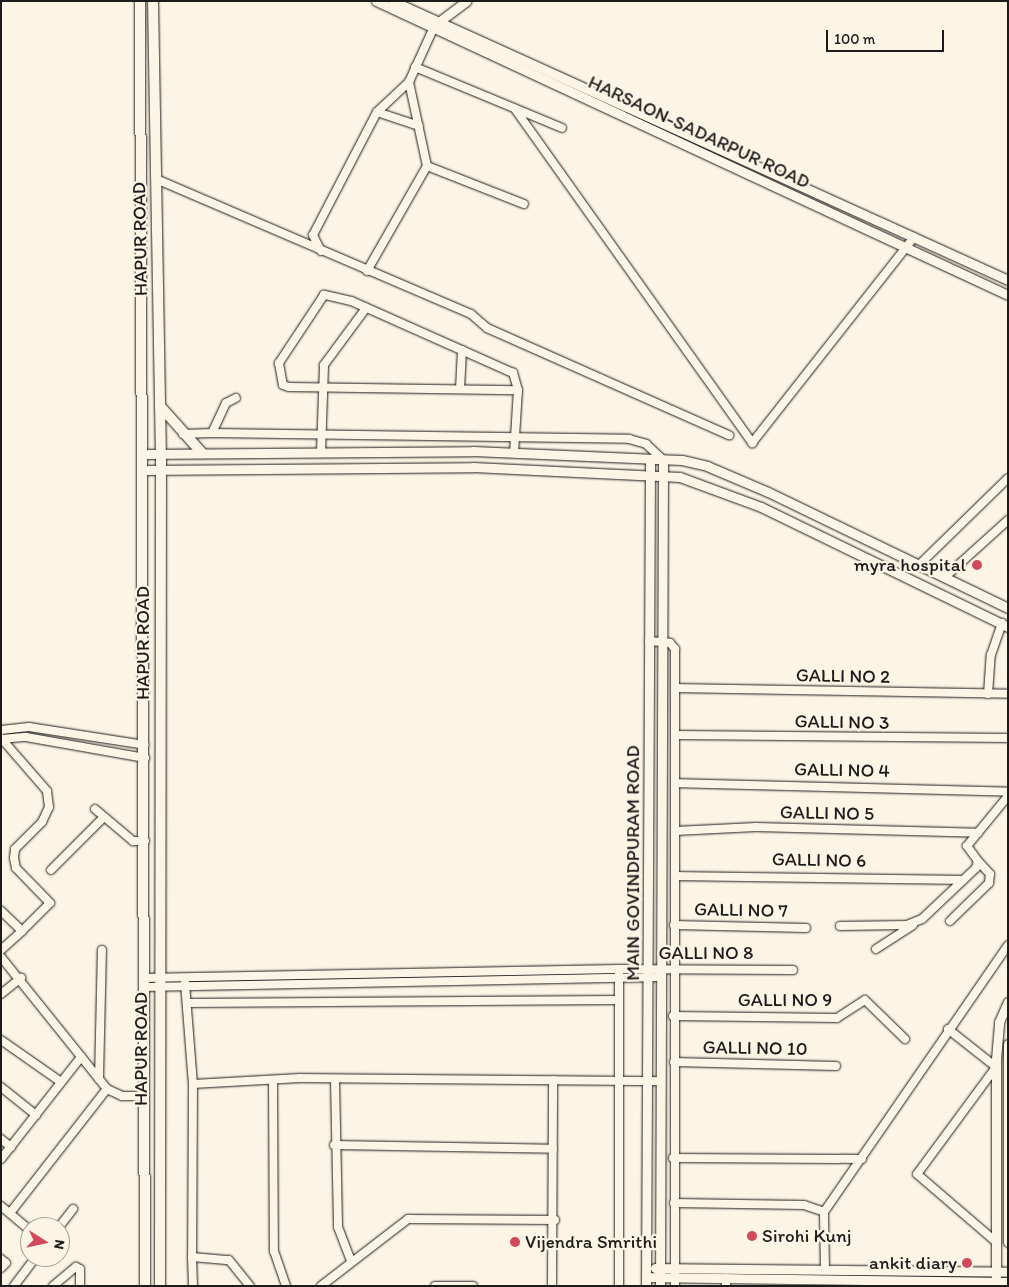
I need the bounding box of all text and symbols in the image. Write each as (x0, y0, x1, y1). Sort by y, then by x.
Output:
scale bar (829, 20, 946, 52)
text: 100 m (834, 30, 875, 48)
street label: HARSAON-SADARPUR ROAD (585, 71, 813, 193)
street label: HAPUR ROAD (128, 182, 152, 296)
place label: myra hospital (854, 554, 966, 576)
marker: myra hospital (970, 558, 984, 572)
street label: HAPUR ROAD (132, 586, 154, 700)
street label: GALLI NO 2 (796, 664, 890, 688)
street label: GALLI NO 3 (794, 710, 890, 734)
street label: MAIN GOVINDPURAM ROAD (622, 746, 644, 980)
street label: GALLI NO 4 (794, 758, 890, 782)
street label: GALLI NO 5 (780, 801, 874, 825)
street label: GALLI NO 6 (772, 848, 866, 872)
street label: GALLI NO 7 (694, 898, 788, 922)
street label: GALLI NO 8 (659, 942, 753, 964)
street label: GALLI NO 9 (738, 989, 832, 1011)
street label: HAPUR ROAD (130, 992, 152, 1106)
street label: GALLI NO 10 (702, 1036, 808, 1060)
north arrow (20, 1217, 70, 1267)
place label: Sirohi Kunj (762, 1225, 851, 1247)
marker: Sirohi Kunj (746, 1230, 758, 1242)
place label: Vijendra Smrithi (525, 1231, 658, 1253)
marker: Vijendra Smrithi (509, 1236, 521, 1248)
text: N (50, 1238, 68, 1251)
place label: ankit diary (870, 1252, 957, 1274)
marker: ankit diary (961, 1257, 973, 1269)

